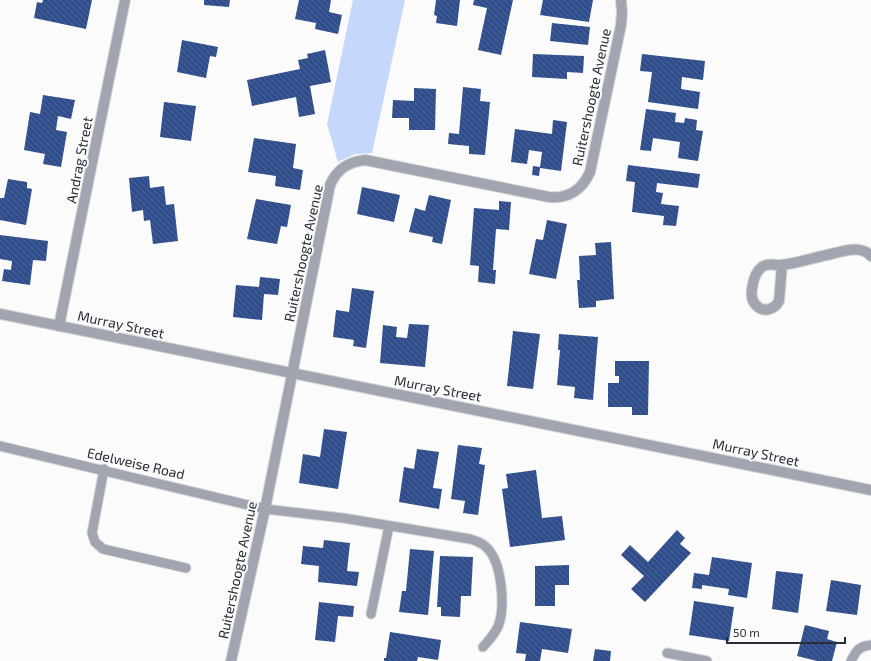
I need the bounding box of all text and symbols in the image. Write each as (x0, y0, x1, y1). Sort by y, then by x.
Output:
street label: Ruitershoogte Avenue (568, 27, 614, 167)
street label: Andrag Street (62, 115, 96, 205)
street label: Ruitershoogte Avenue (280, 183, 326, 323)
street label: Murray Street (76, 307, 166, 341)
street label: Murray Street (393, 371, 483, 405)
street label: Murray Street (711, 435, 801, 469)
street label: Edelweise Road (85, 443, 187, 483)
street label: Ruitershoogte Avenue (214, 500, 260, 640)
scale bar (727, 619, 845, 645)
text: 50 m (733, 625, 760, 639)

